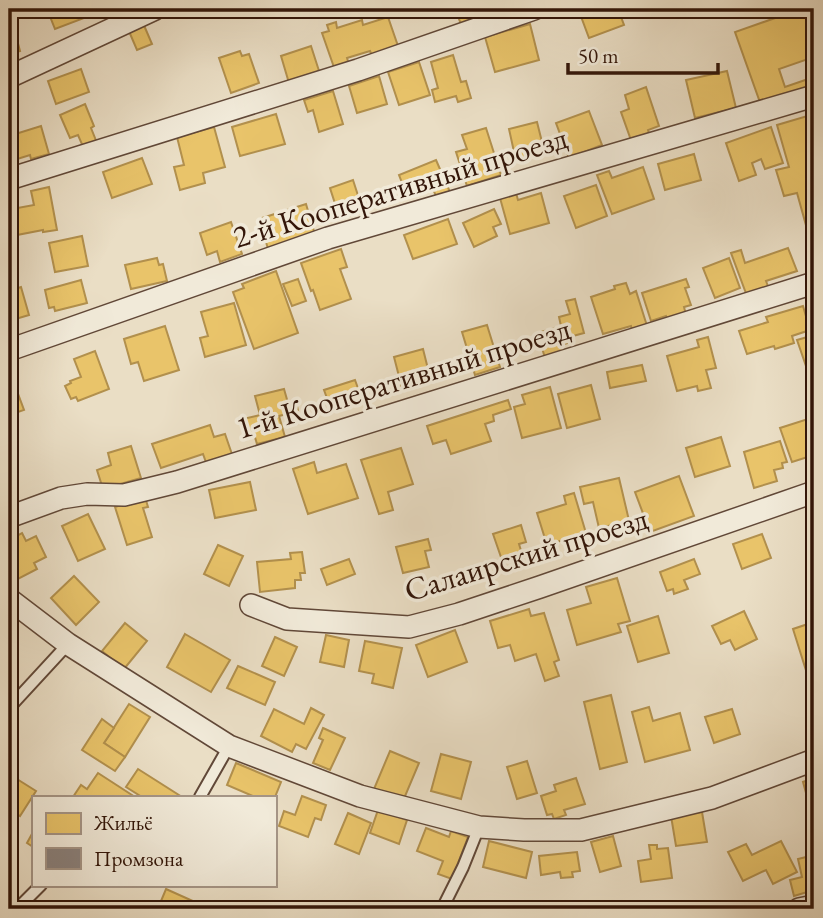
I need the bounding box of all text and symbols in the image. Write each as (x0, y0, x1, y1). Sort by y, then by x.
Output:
scale bar (568, 32, 718, 76)
text: 50 m (578, 42, 619, 69)
street label: 2-й Кооперативный проезд (228, 116, 573, 258)
street label: 1-й Кооперативный проезд (231, 307, 576, 449)
street label: Салаирский проезд (399, 497, 653, 611)
legend (32, 796, 276, 886)
text: Жильё (93, 809, 153, 836)
text: Промзона (94, 845, 184, 872)

